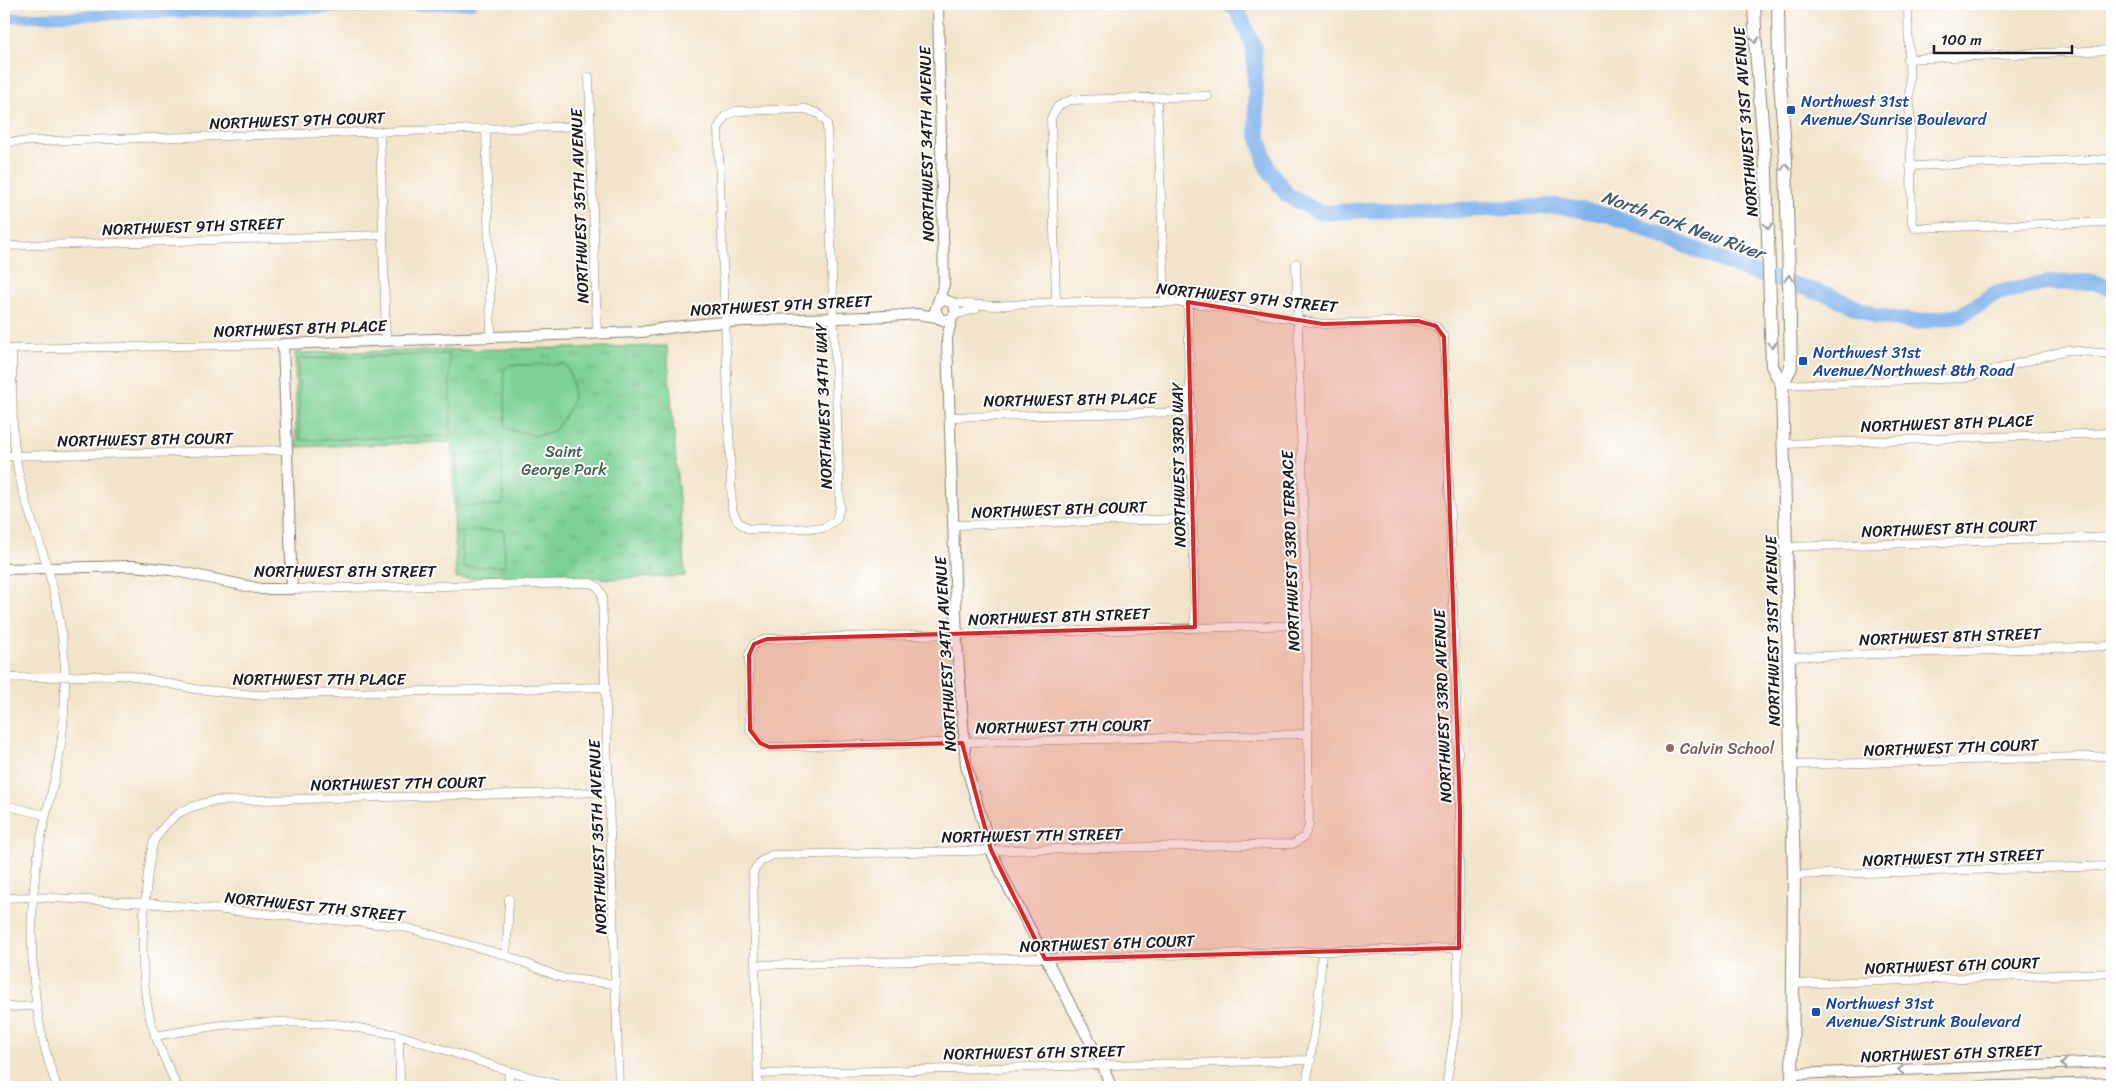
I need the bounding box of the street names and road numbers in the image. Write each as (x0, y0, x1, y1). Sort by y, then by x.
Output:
street label: NORTHWEST 31ST AVENUE (1724, 25, 1767, 218)
street label: NORTHWEST 34TH AVENUE (910, 45, 943, 242)
street label: NORTHWEST 9TH COURT (209, 103, 386, 138)
street label: NORTHWEST 35TH AVENUE (562, 107, 597, 304)
street label: NORTHWEST 9TH STREET (102, 209, 286, 244)
street label: NORTHWEST 9TH STREET (1155, 274, 1340, 322)
street label: NORTHWEST 9TH STREET (689, 286, 874, 325)
street label: NORTHWEST 8TH PLACE (213, 311, 388, 346)
street label: NORTHWEST 34TH WAY (806, 321, 841, 490)
street label: NORTHWEST 33RD WAY (1163, 381, 1194, 548)
street label: NORTHWEST 8TH PLACE (983, 383, 1158, 416)
street label: NORTHWEST 8TH PLACE (1860, 406, 2035, 441)
street label: NORTHWEST 8TH COURT (57, 423, 234, 456)
street label: NORTHWEST 33RD TERRACE (1272, 449, 1308, 652)
street label: NORTHWEST 8TH COURT (971, 492, 1148, 527)
street label: NORTHWEST 8TH COURT (1861, 511, 2038, 546)
street label: NORTHWEST 31ST AVENUE (1756, 534, 1789, 726)
street label: NORTHWEST 34TH AVENUE (926, 555, 965, 752)
street label: NORTHWEST 8TH STREET (254, 557, 437, 586)
street label: NORTHWEST 8TH STREET (968, 599, 1151, 634)
street label: NORTHWEST 33RD AVENUE (1425, 608, 1460, 803)
street label: NORTHWEST 8TH STREET (1859, 619, 2042, 654)
street label: NORTHWEST 7TH PLACE (233, 665, 406, 694)
street label: NORTHWEST 7TH COURT (975, 710, 1152, 743)
street label: NORTHWEST 7TH COURT (1863, 730, 2040, 765)
street label: NORTHWEST 35TH AVENUE (580, 738, 615, 935)
street label: NORTHWEST 7TH COURT (310, 767, 487, 800)
street label: NORTHWEST 7TH STREET (941, 819, 1124, 852)
street label: NORTHWEST 7TH STREET (1862, 840, 2045, 875)
street label: NORTHWEST 7TH STREET (223, 883, 408, 931)
street label: NORTHWEST 6TH COURT (1019, 926, 1196, 961)
street label: NORTHWEST 6TH COURT (1864, 948, 2041, 983)
street label: NORTHWEST 6TH STREET (943, 1036, 1126, 1069)
street label: NORTHWEST 6TH STREET (1860, 1036, 2043, 1071)

